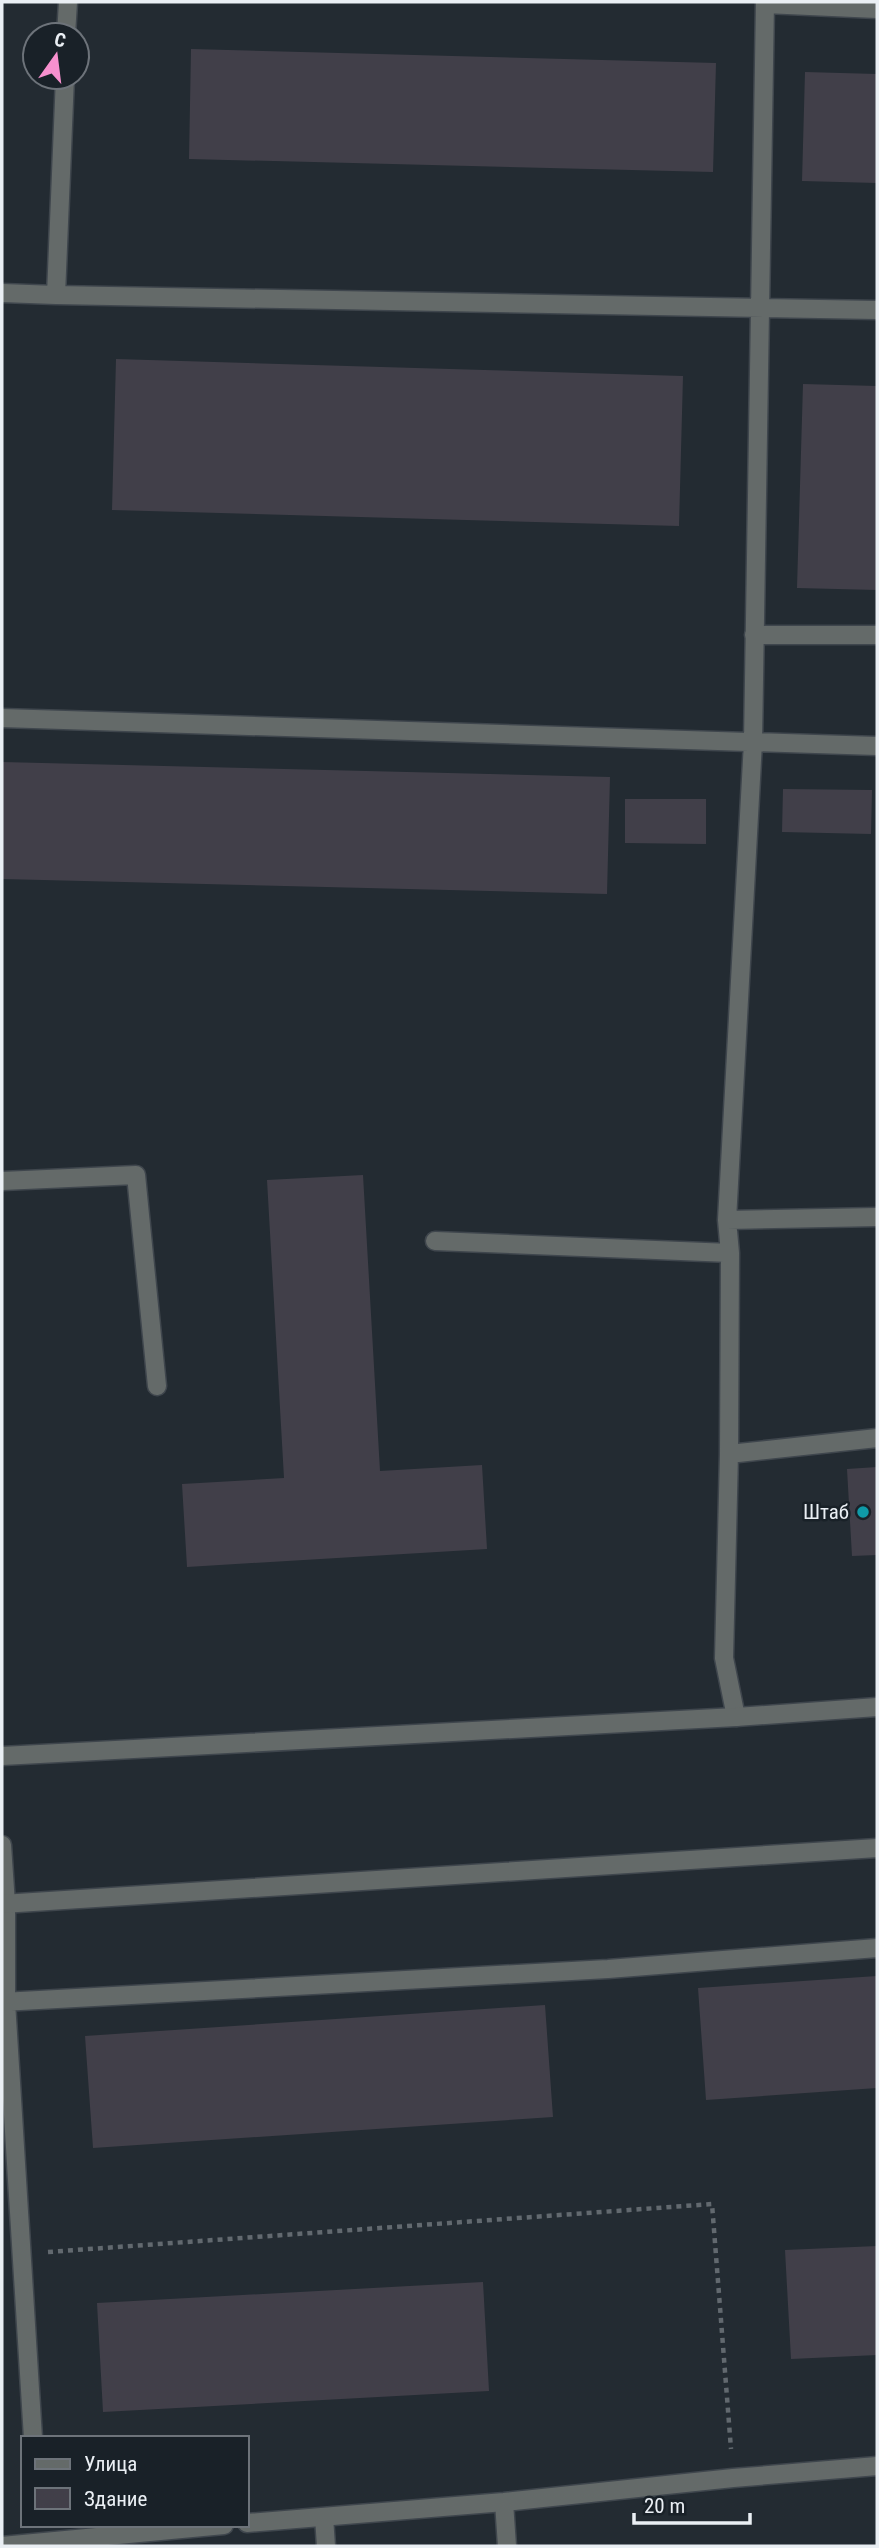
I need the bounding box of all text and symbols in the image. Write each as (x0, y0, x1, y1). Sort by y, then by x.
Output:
north arrow (21, 21, 91, 91)
text: С (52, 28, 68, 52)
place label: Штаб (803, 1500, 849, 1524)
marker: Штаб (855, 1504, 871, 1520)
legend (21, 2436, 248, 2527)
text: Улица (84, 2452, 137, 2476)
scale bar (634, 2482, 750, 2526)
text: Здание (84, 2487, 148, 2511)
text: 20 m (644, 2494, 685, 2518)

